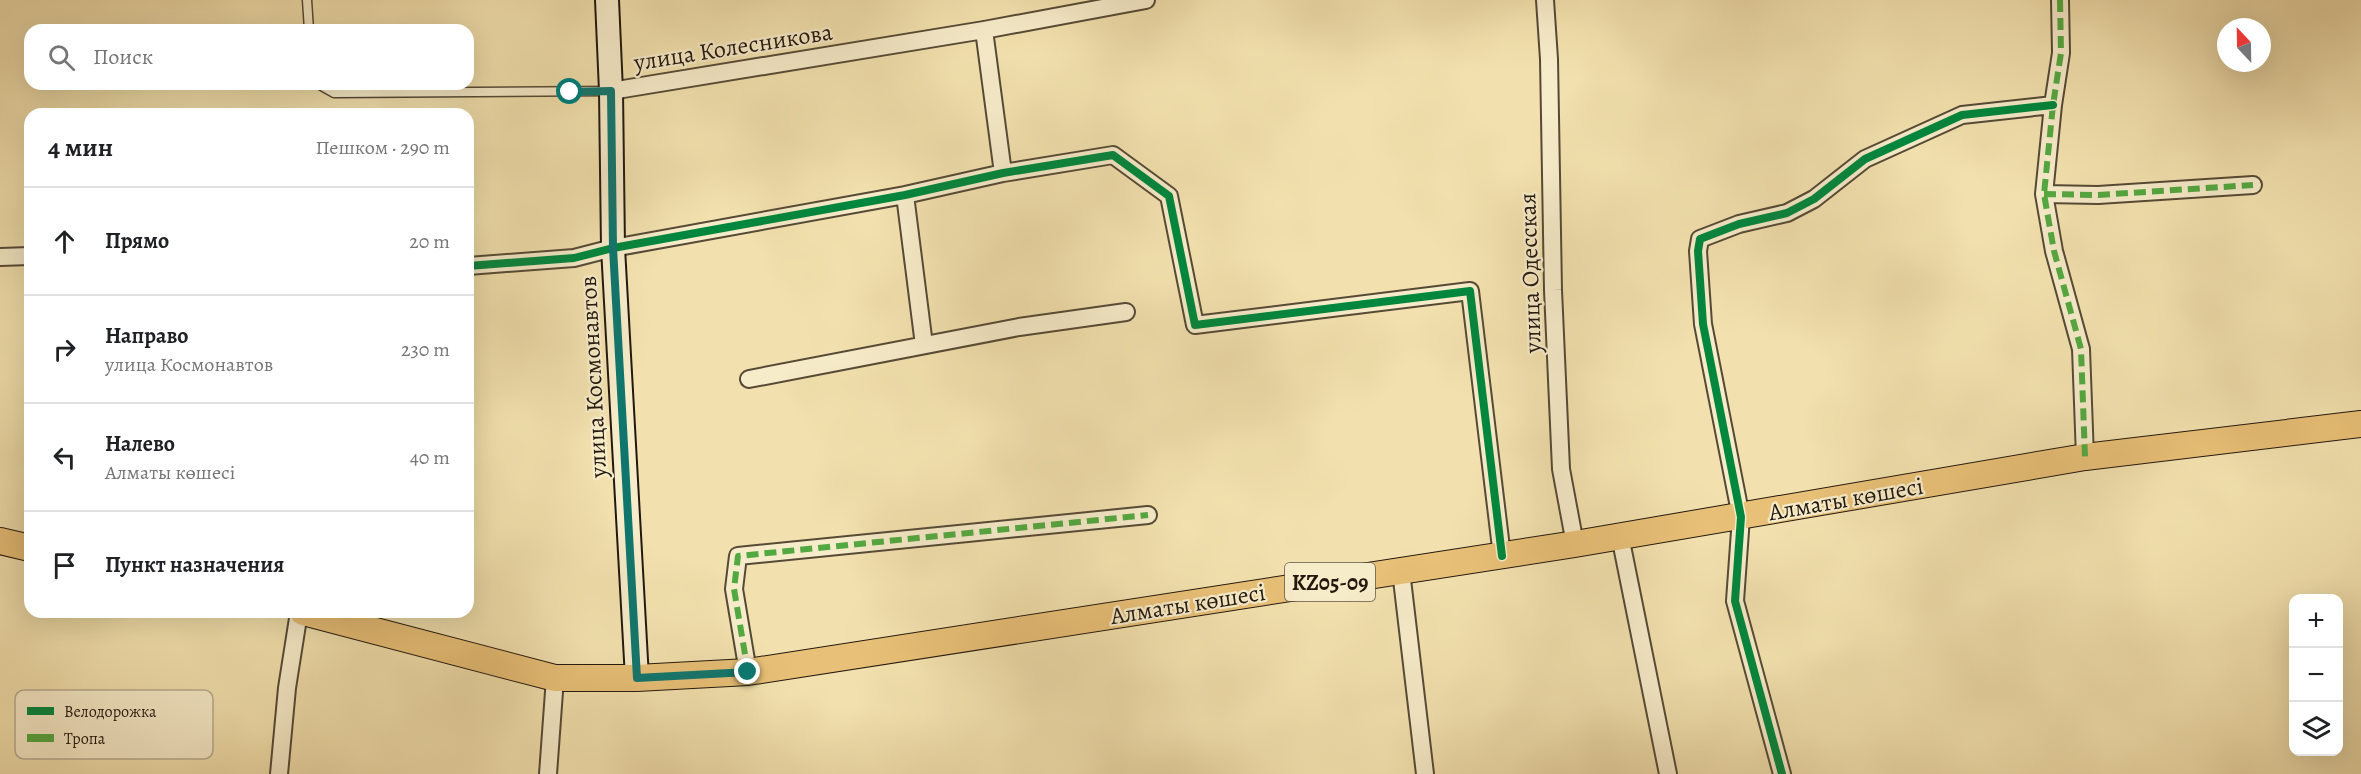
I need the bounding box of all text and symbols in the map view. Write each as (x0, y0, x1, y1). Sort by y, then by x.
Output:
street label: улица Колесникова (630, 16, 835, 79)
north arrow (2217, 18, 2271, 72)
search box (24, 24, 474, 90)
icon: search (45, 41, 78, 74)
text: Поиск (93, 42, 153, 72)
route start (556, 78, 582, 104)
text: 4 мин (48, 130, 113, 165)
text: Пешком · 290 m (315, 134, 450, 161)
street label: улица Одесская (1511, 192, 1549, 355)
icon: ahead (48, 225, 81, 258)
text: Прямо (105, 226, 169, 256)
text: 20 m (409, 228, 450, 255)
street label: улица Космонавтов (572, 275, 614, 480)
text: Направо (105, 321, 188, 351)
icon: right (48, 333, 81, 366)
text: 230 m (401, 336, 450, 363)
text: улица Космонавтов (105, 351, 273, 378)
text: Налево (105, 429, 175, 459)
icon: left (48, 441, 81, 474)
text: 40 m (410, 444, 450, 471)
text: Алматы көшесі (105, 459, 235, 486)
street label: Алматы көшесі (1765, 470, 1926, 529)
icon: arrive (48, 549, 81, 582)
text: Пункт назначения (105, 550, 284, 580)
road number: KZ05-09 (1285, 563, 1375, 601)
street label: Алматы көшесі (1107, 576, 1268, 632)
map controls (2289, 594, 2343, 756)
button: + (2289, 594, 2343, 648)
button: − (2289, 648, 2343, 702)
route end (734, 658, 760, 684)
legend (15, 690, 213, 759)
text: Велодорожка (64, 701, 157, 723)
button: layers (2289, 702, 2343, 756)
text: Тропа (64, 728, 106, 750)

